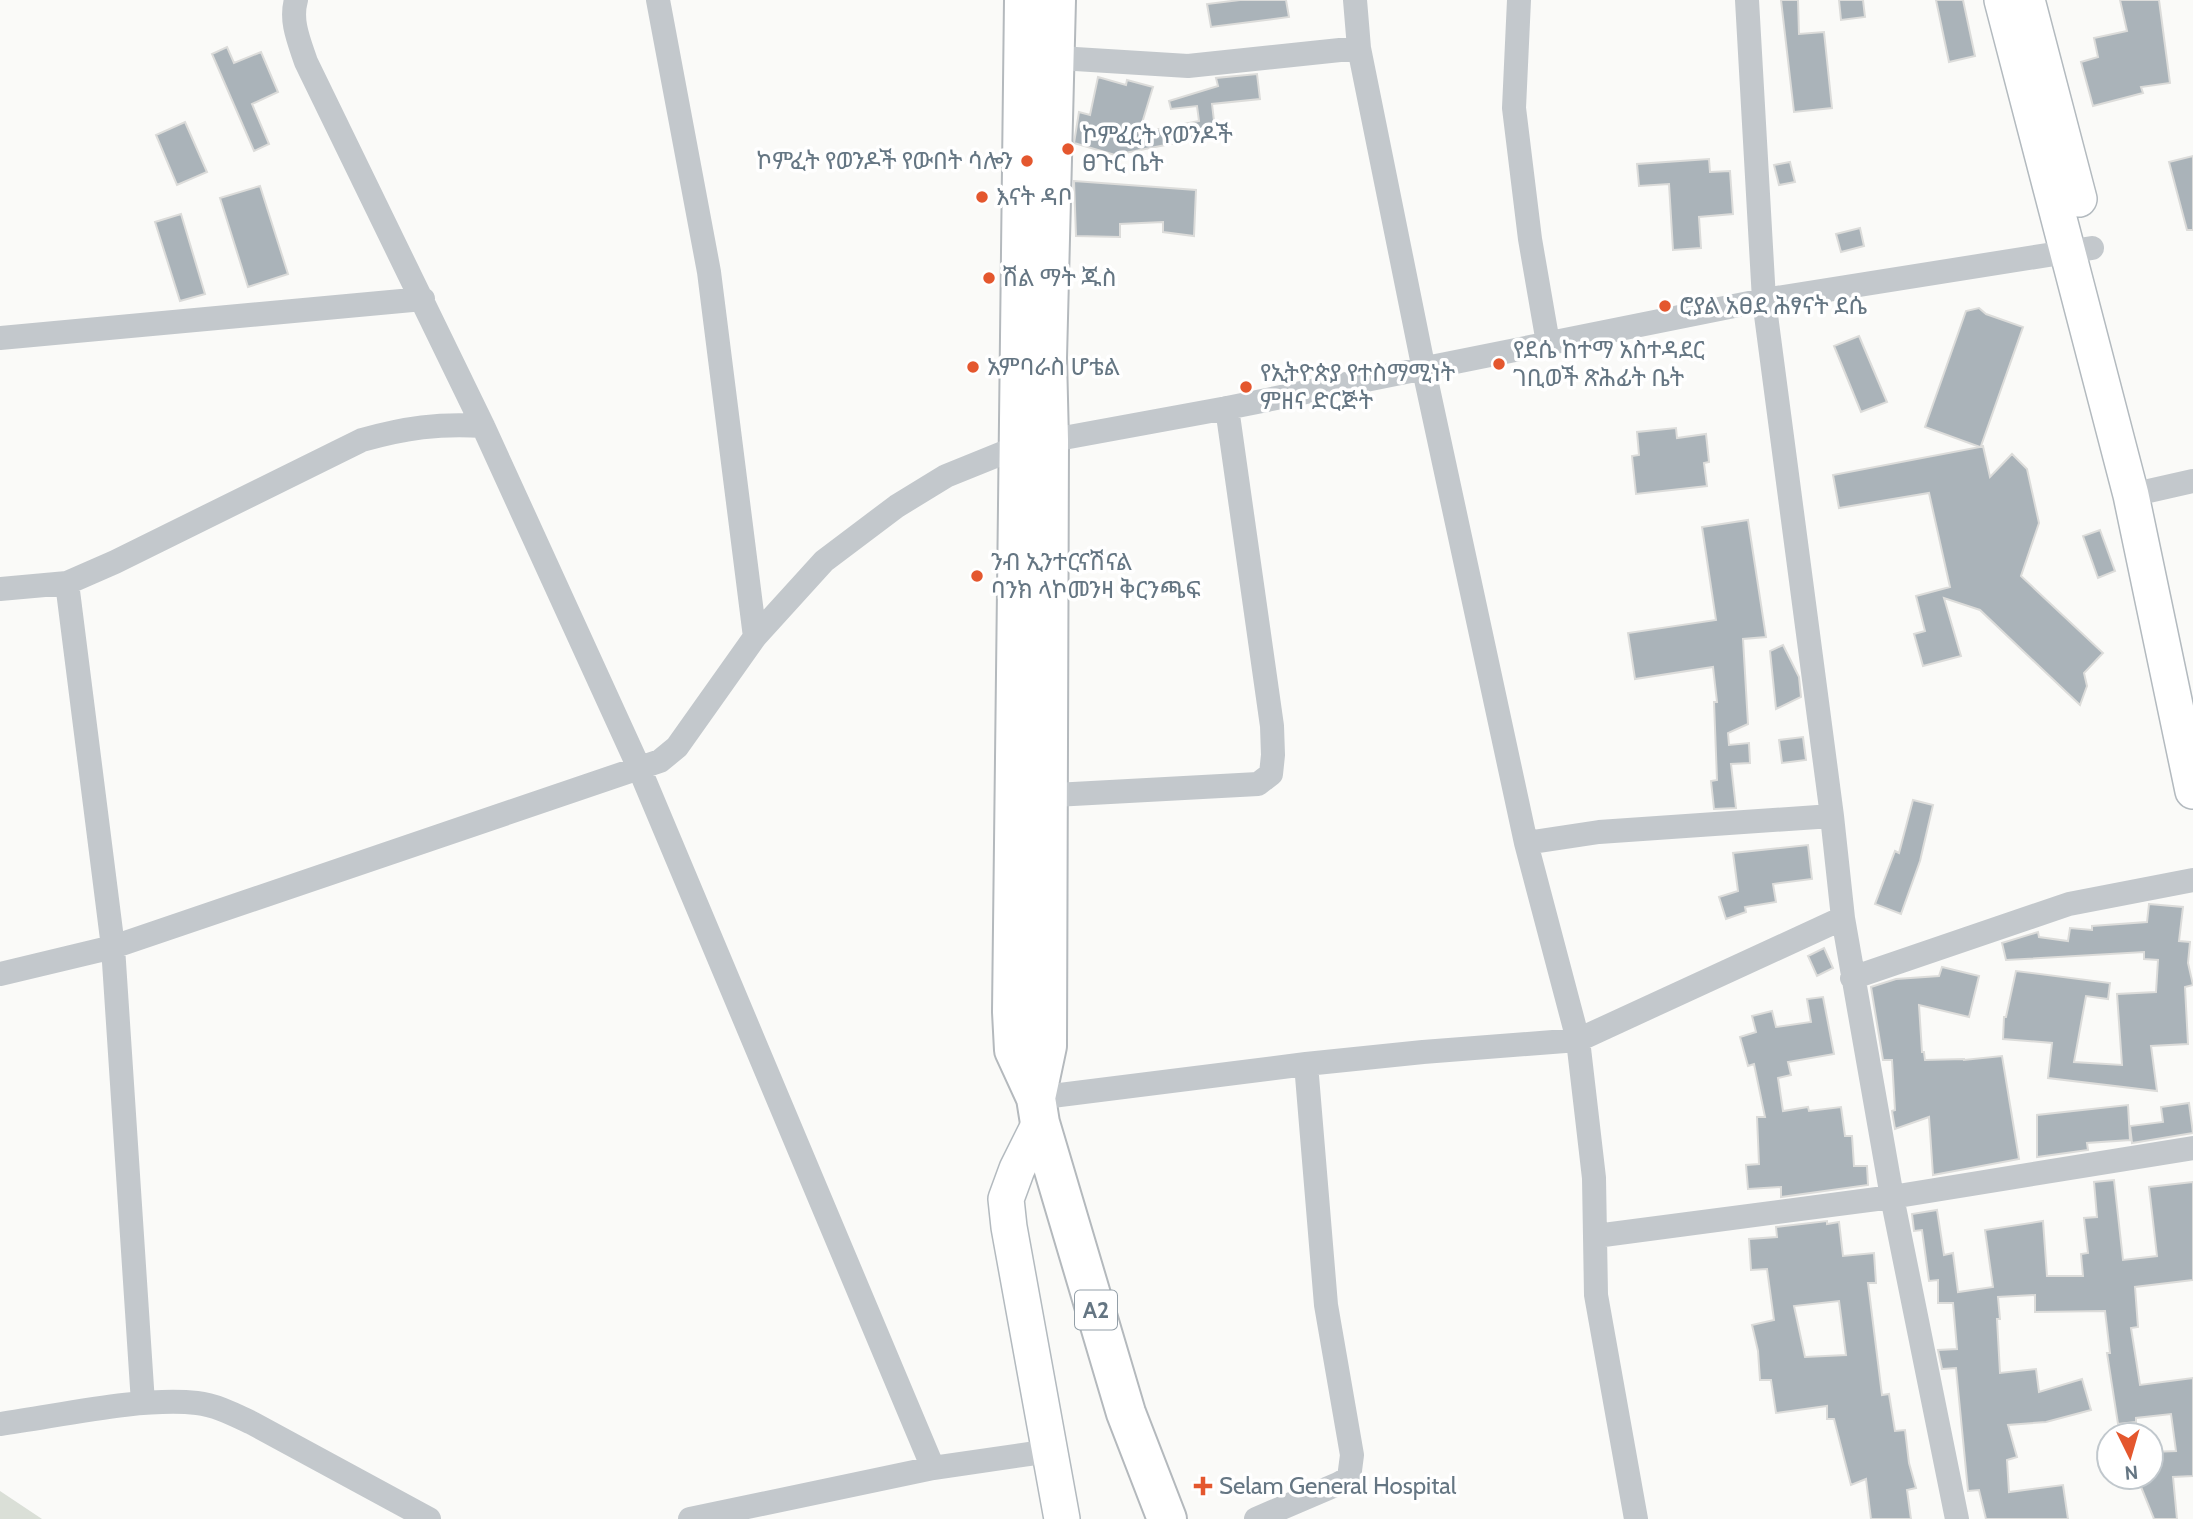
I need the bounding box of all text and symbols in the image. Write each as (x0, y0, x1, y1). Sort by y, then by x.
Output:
place label: ኮምፈርት የወንዶች ፀጉር ቤት (1082, 120, 1233, 177)
marker: ኮምፈርት የወንዶች ፀጉር ቤት (1060, 141, 1076, 157)
place label: ኮምፈት የወንዶች የውበት ሳሎን (757, 146, 1013, 175)
marker: ኮምፈት የወንዶች የውበት ሳሎን (1019, 153, 1035, 169)
place label: እናት ዳቦ (996, 182, 1073, 211)
marker: እናት ዳቦ (974, 189, 990, 205)
place label: ሽል ማት ጁስ (1003, 263, 1117, 292)
marker: ሽል ማት ጁስ (981, 270, 997, 286)
place label: ሮያል አፀደ ሕፃናት ደሴ (1679, 291, 1868, 320)
marker: ሮያል አፀደ ሕፃናት ደሴ (1657, 298, 1673, 314)
place label: የደሴ ከተማ አስተዳደር ገቢወች ጽሕፊት ቤት (1513, 335, 1705, 392)
place label: አምባራስ ሆቴል (987, 352, 1120, 381)
marker: የደሴ ከተማ አስተዳደር ገቢወች ጽሕፊት ቤት (1491, 356, 1507, 372)
place label: የኢትዮጵያ የተስማሚነት ምዘና ድርጅት (1260, 358, 1456, 415)
marker: አምባራስ ሆቴል (965, 359, 981, 375)
marker: የኢትዮጵያ የተስማሚነት ምዘና ድርጅት (1238, 379, 1254, 395)
place label: ንብ ኢንተርናሽናል ባንክ ላኮመንዛ ቅርንጫፍ (991, 547, 1201, 604)
marker: ንብ ኢንተርናሽናል ባንክ ላኮመንዛ ቅርንጫፍ (969, 568, 985, 584)
road number: A2 (1075, 1290, 1117, 1330)
north arrow (2095, 1421, 2165, 1491)
text: N (2124, 1460, 2139, 1484)
place label: Selam General Hospital (1219, 1471, 1457, 1500)
marker: Selam General Hospital (1193, 1476, 1213, 1496)

